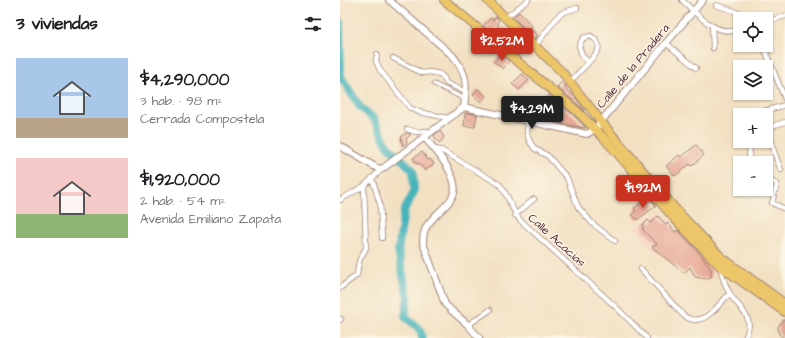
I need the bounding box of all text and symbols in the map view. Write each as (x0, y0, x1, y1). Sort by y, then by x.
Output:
text: 3 viviendas (16, 12, 98, 36)
map controls (733, 12, 773, 196)
button: locate (733, 12, 773, 52)
icon: filters (302, 13, 324, 35)
street label: Calle de la Pradera (593, 20, 674, 112)
pin: $2.52M (469, 28, 535, 62)
text: $2.52M (480, 32, 524, 50)
button: layers (733, 60, 773, 100)
text: $4,290,000 (140, 68, 229, 92)
icon: home (48, 74, 96, 122)
text: 3 hab. · 98 m² (140, 92, 222, 110)
pin: $4.29M (499, 96, 565, 130)
text: $4.29M (510, 100, 554, 118)
button: + (733, 108, 773, 148)
text: Cerrada Compostela (140, 110, 264, 128)
button: − (733, 156, 773, 196)
text: $1,920,000 (140, 168, 220, 192)
icon: home (48, 174, 96, 222)
pin: $1.92M (610, 175, 676, 209)
text: $1.92M (625, 179, 661, 197)
text: 2 hab. · 54 m² (140, 192, 225, 210)
text: Avenida Emiliano Zapata (140, 210, 281, 228)
street label: Calle Acacias (524, 210, 589, 271)

